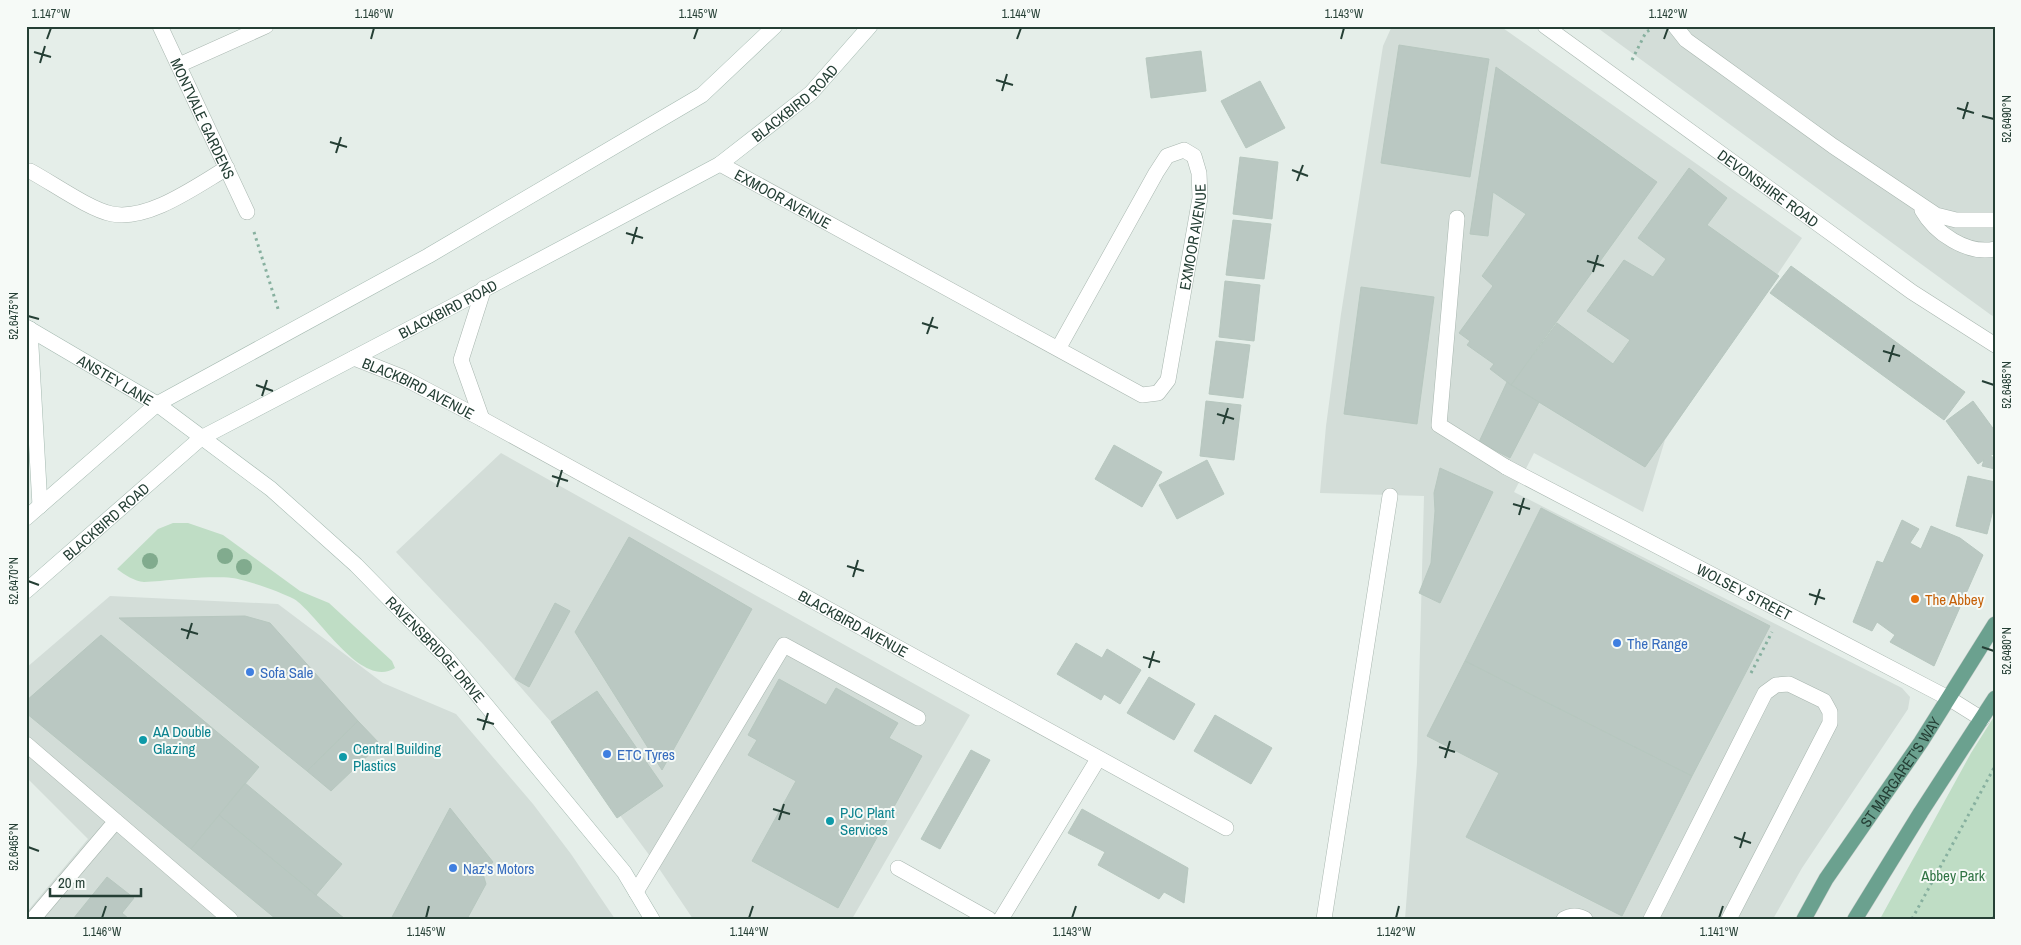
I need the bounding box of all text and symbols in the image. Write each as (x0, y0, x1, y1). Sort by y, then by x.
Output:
text: 1.147°W (32, 6, 71, 22)
text: 1.146°W (355, 6, 394, 22)
text: 1.145°W (679, 6, 718, 22)
text: 1.144°W (1002, 6, 1041, 22)
text: 1.143°W (1325, 6, 1364, 22)
text: 1.142°W (1649, 6, 1688, 22)
street label: MONTVALE GARDENS (166, 55, 241, 182)
street label: BLACKBIRD ROAD (747, 59, 843, 146)
text: 52.6490°N (1999, 95, 2015, 143)
street label: DEVONSHIRE ROAD (1714, 144, 1823, 232)
street label: EXMOOR AVENUE (731, 164, 835, 234)
street label: EXMOOR AVENUE (1174, 183, 1211, 291)
street label: BLACKBIRD ROAD (395, 274, 501, 343)
text: 52.6475°N (6, 292, 22, 340)
street label: ANSTEY LANE (73, 349, 157, 410)
street label: BLACKBIRD AVENUE (359, 352, 478, 424)
text: 52.6485°N (1999, 361, 2015, 409)
street label: BLACKBIRD ROAD (58, 477, 154, 565)
text: 52.6470°N (6, 557, 22, 605)
street label: WOLSEY STREET (1693, 558, 1796, 625)
street label: BLACKBIRD AVENUE (795, 585, 912, 662)
place label: The Abbey (1925, 589, 1985, 610)
street label: RAVENSBRIDGE DRIVE (381, 591, 490, 707)
marker: The Abbey (1909, 593, 1921, 605)
text: 52.6480°N (1999, 627, 2015, 675)
place label: The Range (1627, 633, 1688, 654)
marker: The Range (1611, 637, 1623, 649)
place label: Sofa Sale (260, 662, 314, 683)
marker: Sofa Sale (244, 666, 256, 678)
street label: ST MARGARET'S WAY (1855, 712, 1945, 831)
place label: AA Double Glazing (152, 721, 211, 759)
marker: AA Double Glazing (137, 734, 149, 746)
place label: Central Building Plastics (353, 738, 441, 776)
place label: ETC Tyres (617, 744, 675, 765)
marker: ETC Tyres (601, 748, 613, 760)
marker: Central Building Plastics (337, 751, 349, 763)
place label: PJC Plant Services (840, 802, 895, 840)
marker: PJC Plant Services (824, 815, 836, 827)
text: 52.6465°N (6, 823, 22, 871)
place label: Naz's Motors (463, 858, 534, 879)
marker: Naz's Motors (447, 862, 459, 874)
scale bar (50, 865, 141, 897)
park label: Abbey Park (1920, 865, 1986, 886)
text: 20 m (58, 872, 85, 893)
text: 1.146°W (83, 924, 122, 940)
text: 1.145°W (407, 924, 446, 940)
text: 1.144°W (730, 924, 769, 940)
text: 1.143°W (1053, 924, 1092, 940)
text: 1.142°W (1377, 924, 1416, 940)
text: 1.141°W (1700, 924, 1739, 940)

